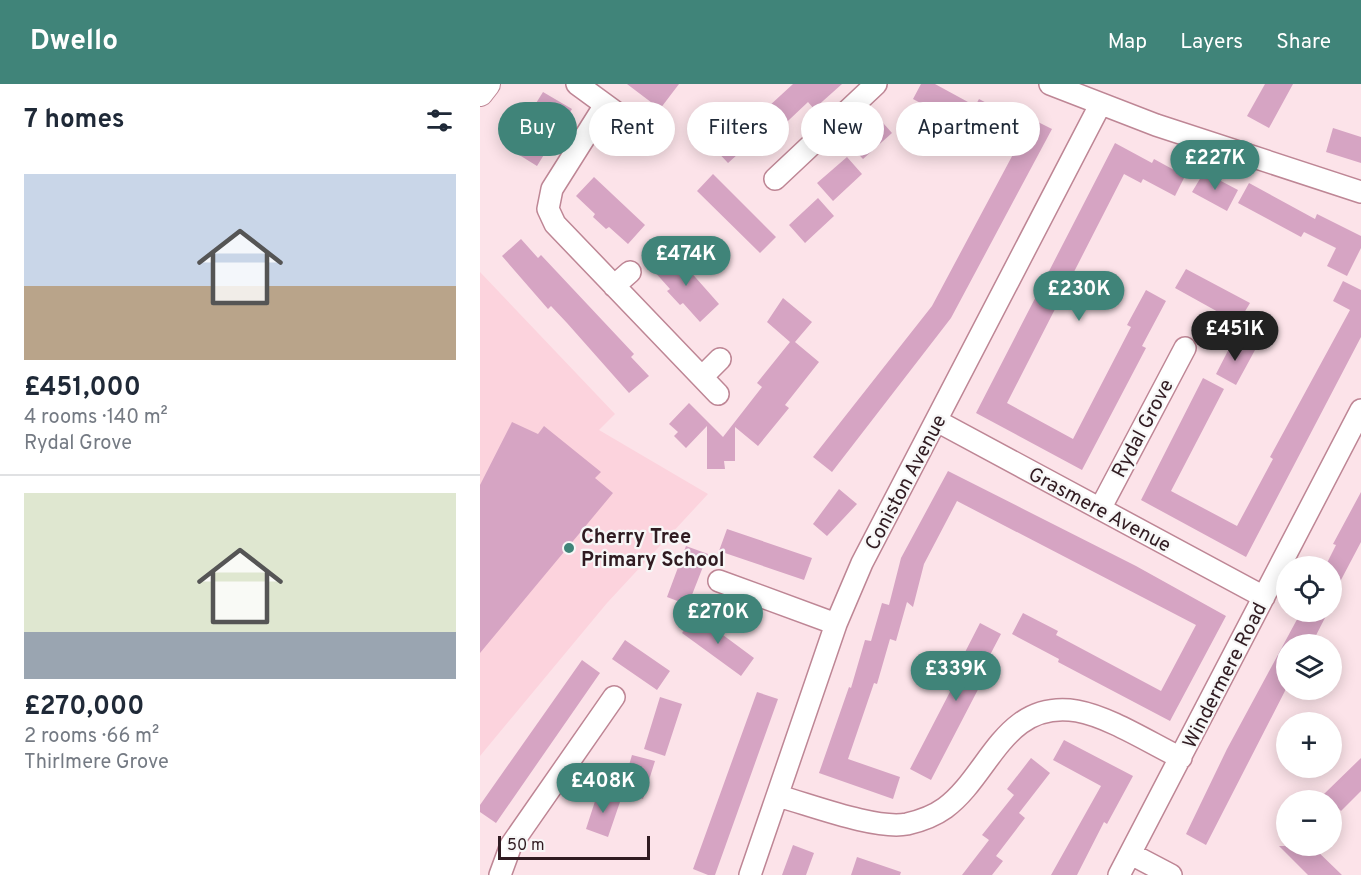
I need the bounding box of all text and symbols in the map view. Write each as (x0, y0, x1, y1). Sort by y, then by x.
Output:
text: Dwello (30, 24, 118, 60)
text: Map (1108, 29, 1147, 56)
text: Layers (1180, 29, 1243, 56)
text: Share (1276, 29, 1331, 56)
chip: Buy (498, 102, 577, 156)
chip: Rent (589, 102, 675, 156)
chip: Filters (687, 102, 789, 156)
chip: New (801, 102, 884, 156)
chip: Apartment (896, 102, 1040, 156)
text: 7 homes (24, 104, 124, 137)
icon: filters (423, 104, 456, 137)
pin: £227K (1173, 140, 1257, 191)
text: £227K (1184, 146, 1246, 172)
icon: home (186, 213, 294, 321)
pin: £474K (644, 236, 728, 287)
text: £474K (655, 242, 717, 268)
pin: £230K (1037, 271, 1121, 322)
text: £230K (1047, 277, 1111, 303)
pin: £451K (1193, 311, 1277, 362)
text: £451K (1205, 317, 1265, 343)
text: £451,000 (24, 372, 141, 405)
street label: Rydal Grove (1107, 375, 1181, 483)
text: 4 rooms · 140 m² (24, 405, 168, 431)
street label: Coniston Avenue (860, 411, 953, 555)
text: Rydal Grove (24, 431, 132, 457)
street label: Grasmere Avenue (1023, 462, 1175, 559)
place label: Cherry Tree Primary School (581, 525, 725, 574)
icon: home (186, 532, 294, 640)
marker: Cherry Tree Primary School (562, 541, 576, 555)
map controls (1276, 556, 1342, 856)
button: locate (1276, 556, 1342, 622)
pin: £270K (676, 594, 760, 645)
street label: Windermere Road (1178, 598, 1274, 753)
text: £270K (687, 600, 749, 626)
button: layers (1276, 634, 1342, 700)
pin: £339K (914, 651, 998, 702)
text: £339K (925, 657, 987, 683)
text: £270,000 (24, 691, 144, 724)
button: + (1276, 712, 1342, 778)
text: 2 rooms · 66 m² (24, 724, 159, 750)
text: Thirlmere Grove (24, 750, 169, 776)
pin: £408K (561, 763, 645, 814)
text: £408K (571, 769, 635, 795)
button: − (1276, 790, 1342, 856)
scale bar (498, 833, 650, 860)
text: 50 m (507, 836, 545, 856)

